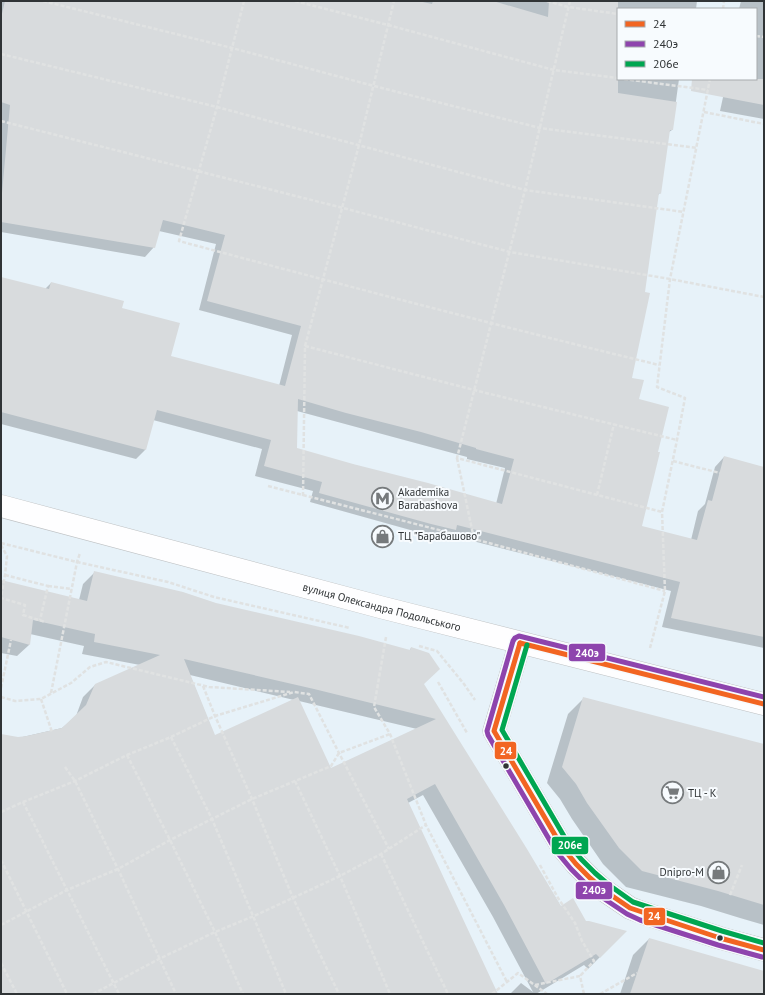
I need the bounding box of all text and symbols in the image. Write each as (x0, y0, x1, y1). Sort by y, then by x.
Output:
legend (617, 8, 757, 80)
text: 24 (653, 16, 667, 31)
text: 240э (653, 36, 678, 51)
text: 206е (653, 56, 679, 71)
metro station icon: Akademіka Barabashova (369, 485, 395, 511)
place label: Akademіka Barabashova (398, 485, 458, 512)
shop icon: ТЦ "Барабашово" (369, 523, 395, 549)
place label: ТЦ "Барабашово" (398, 529, 481, 543)
street label: вулиця Олександра Подольського (301, 580, 462, 634)
line badge: 240э (568, 643, 606, 662)
text: 240э (575, 646, 599, 660)
line badge: 24 (494, 741, 517, 760)
text: 24 (500, 744, 513, 758)
unlabelled marker (501, 761, 511, 771)
supermarket icon: ТЦ - К (660, 780, 686, 806)
place label: ТЦ - К (688, 786, 717, 800)
line badge: 206е (551, 836, 589, 855)
text: 206е (558, 838, 583, 852)
shop icon: Dnipro-M (706, 859, 732, 885)
place label: Dnipro-M (660, 865, 704, 879)
line badge: 240э (575, 881, 613, 900)
text: 240э (582, 883, 606, 897)
line badge: 24 (643, 907, 666, 926)
text: 24 (648, 909, 661, 923)
unlabelled marker (715, 933, 725, 943)

